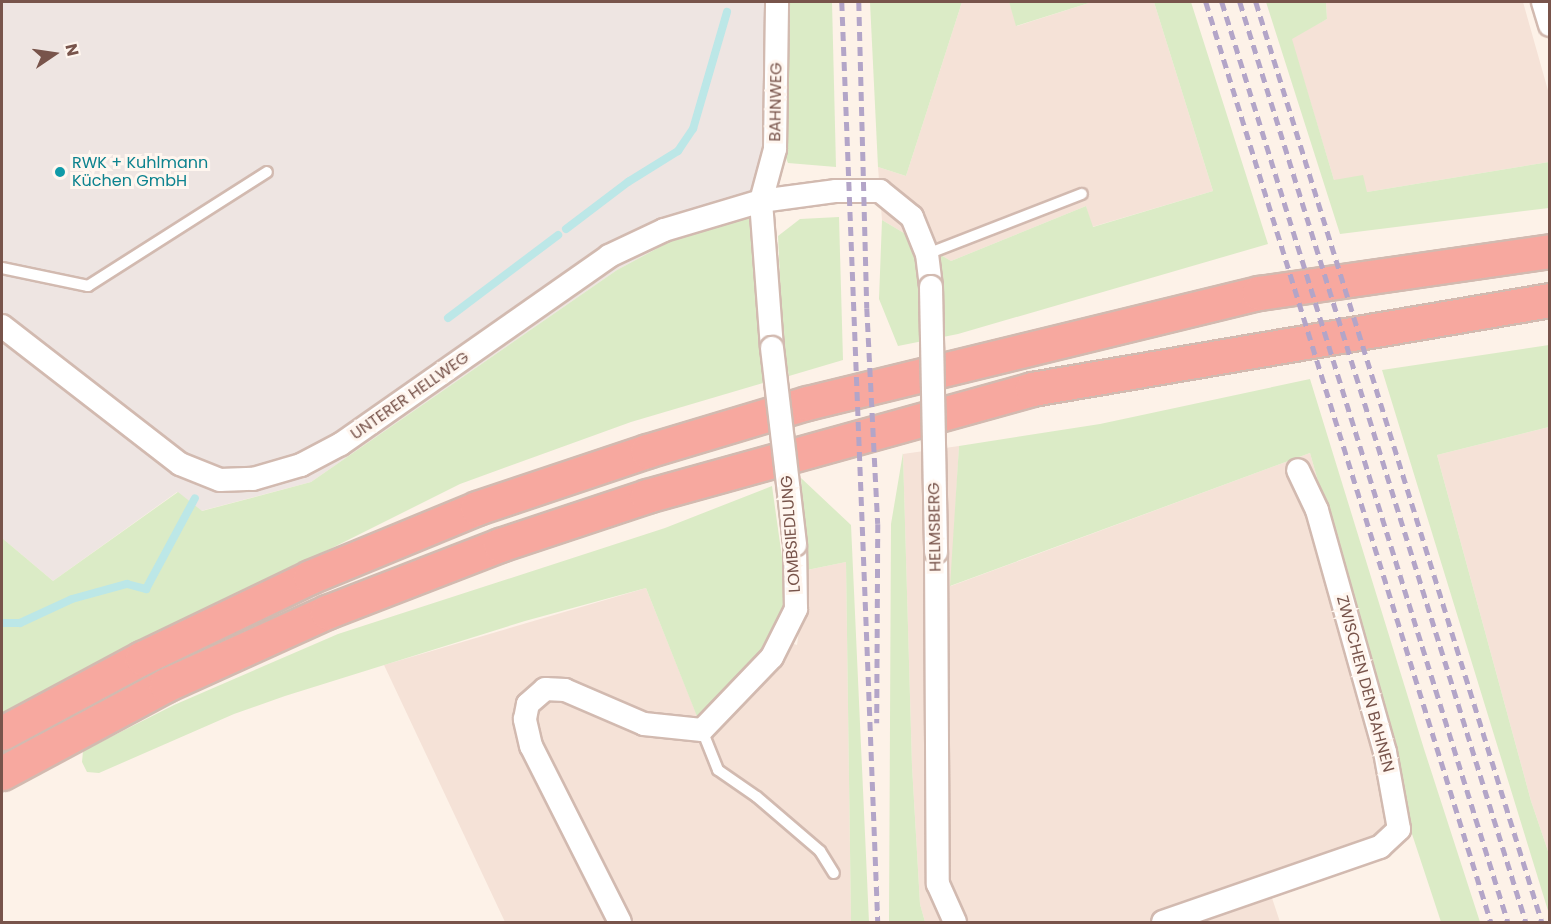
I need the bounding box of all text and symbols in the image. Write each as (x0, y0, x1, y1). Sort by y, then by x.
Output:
north arrow (24, 24, 84, 84)
text: N (59, 41, 85, 58)
street label: BAHNWEG (766, 62, 786, 142)
place label: RWK + Kuhlmann Küchen GmbH (72, 153, 208, 191)
marker: RWK + Kuhlmann Küchen GmbH (53, 165, 67, 179)
street label: UNTERER HELLWEG (347, 348, 473, 444)
street label: LOMBSIEDLUNG (777, 475, 805, 593)
street label: HELMSBERG (925, 482, 945, 572)
street label: ZWISCHEN DEN BAHNEN (1332, 594, 1398, 774)

